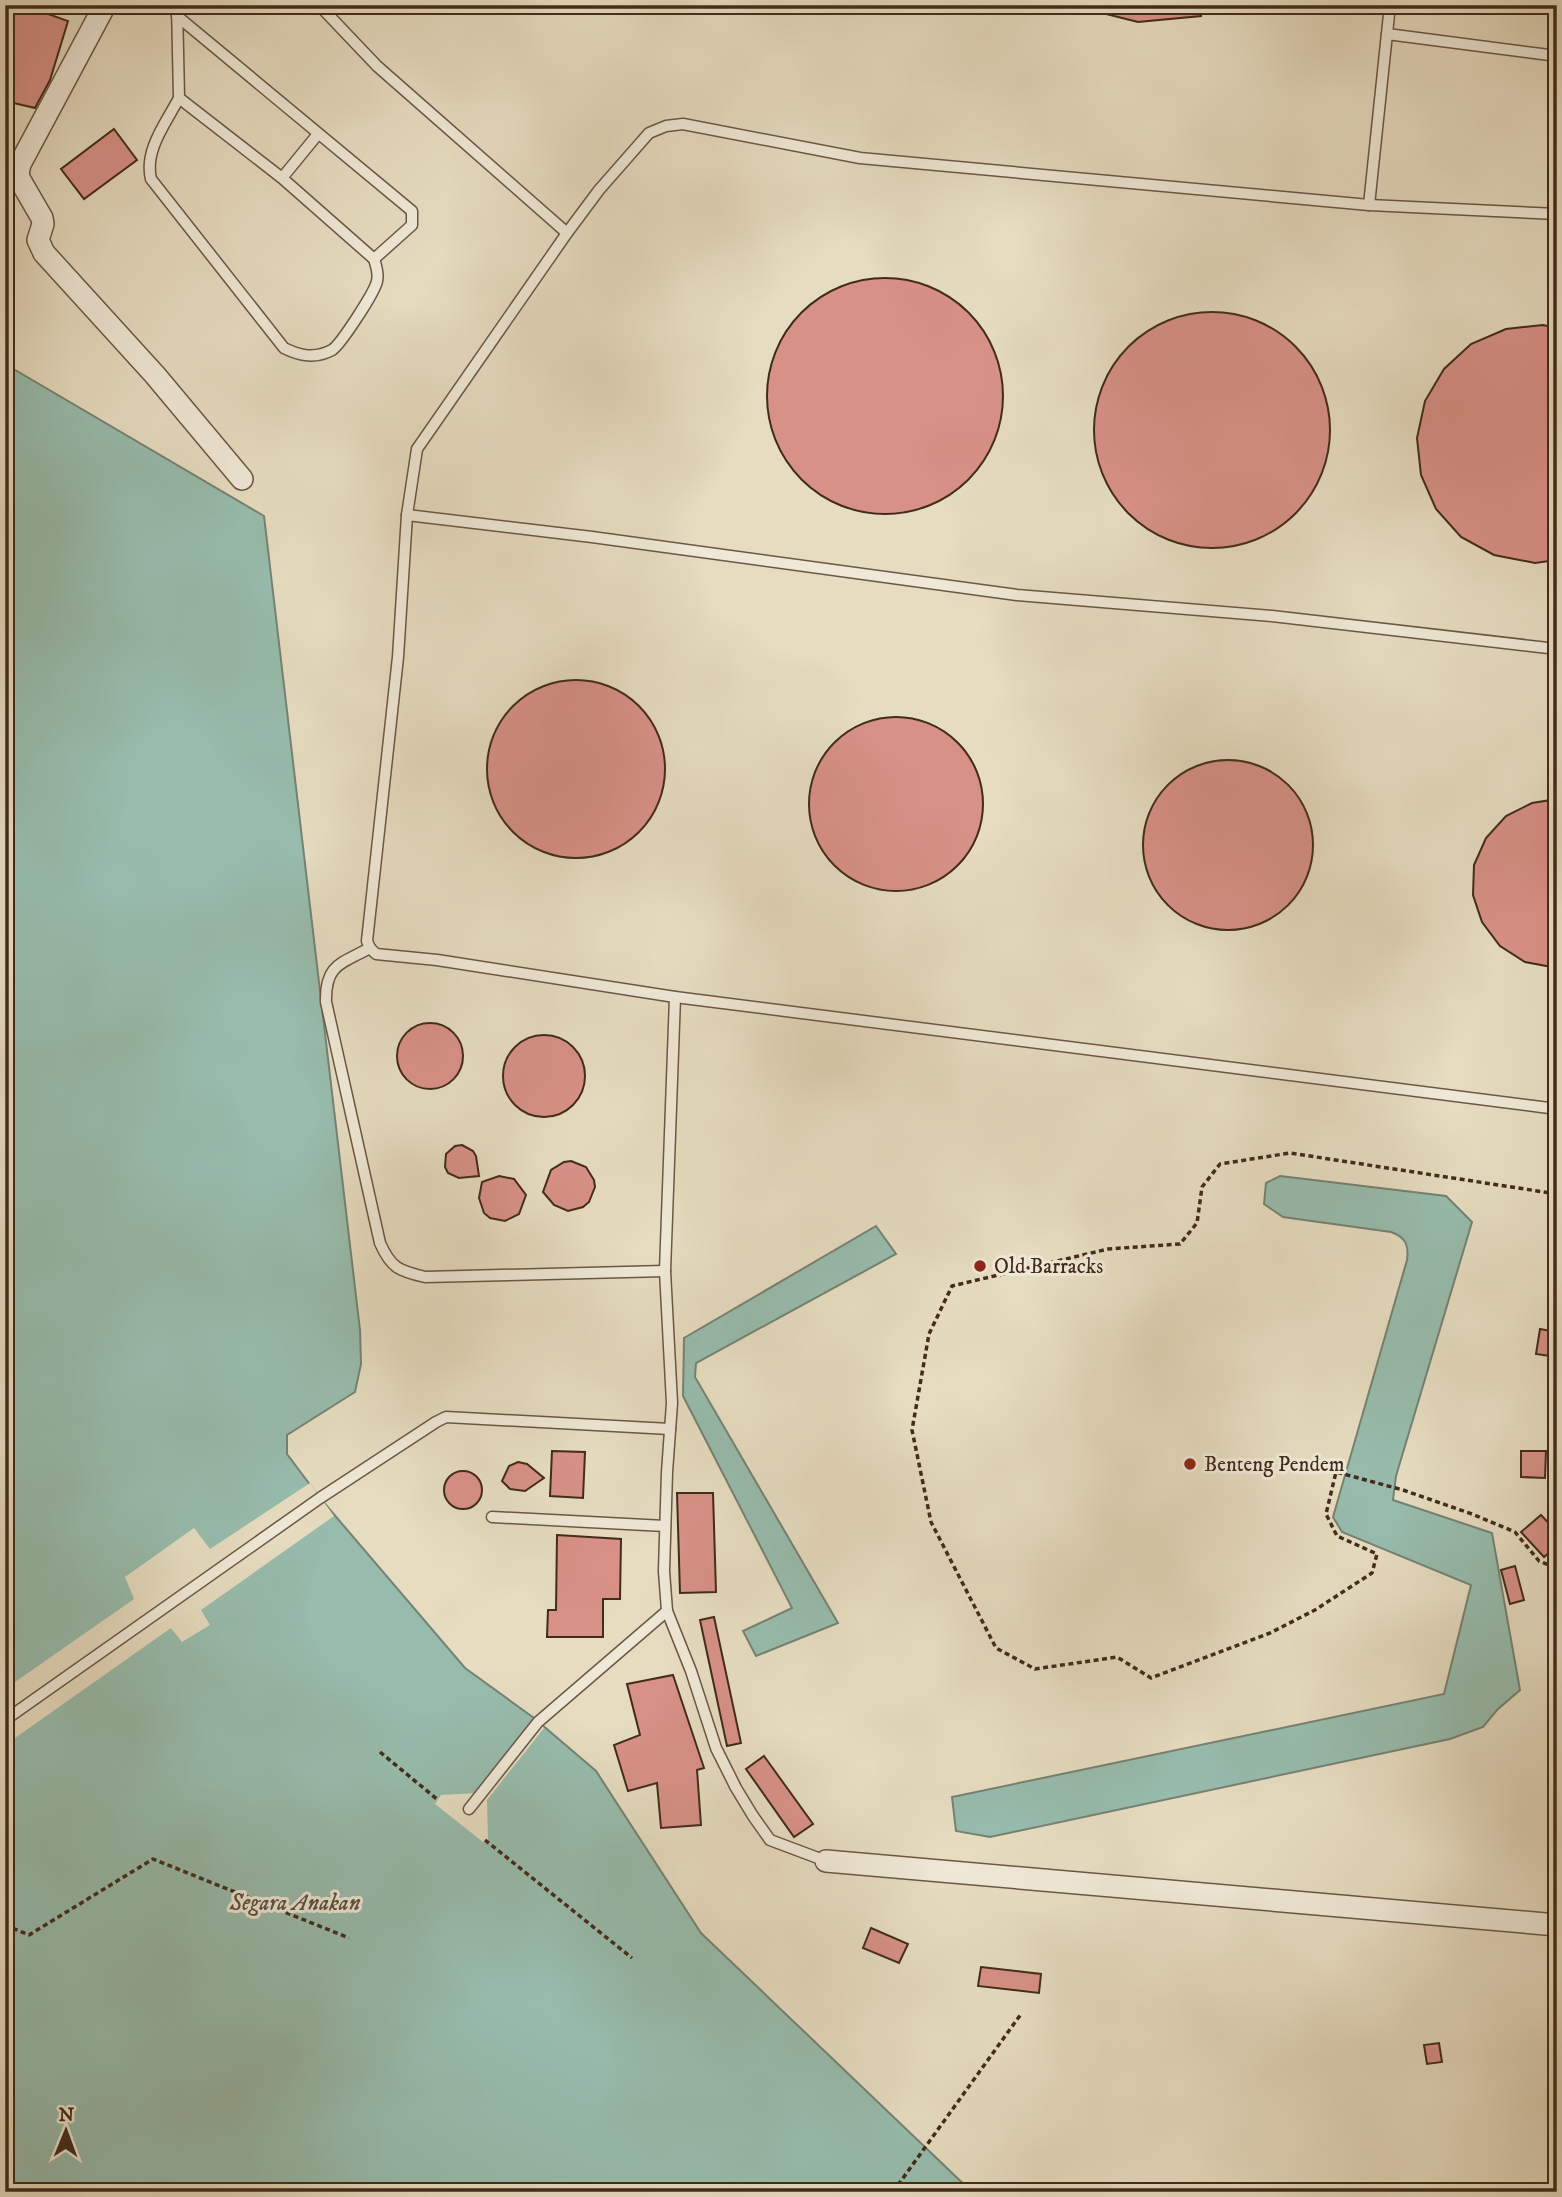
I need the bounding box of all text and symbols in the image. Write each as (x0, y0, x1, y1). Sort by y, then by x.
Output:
place label: Old Barracks (994, 1254, 1103, 1280)
marker: Old Barracks (972, 1258, 988, 1274)
place label: Benteng Pendem (1204, 1452, 1345, 1478)
marker: Benteng Pendem (1182, 1456, 1198, 1472)
water label: Segara Anakan (229, 1889, 361, 1918)
north arrow (32, 2096, 102, 2166)
text: N (58, 2104, 75, 2127)

